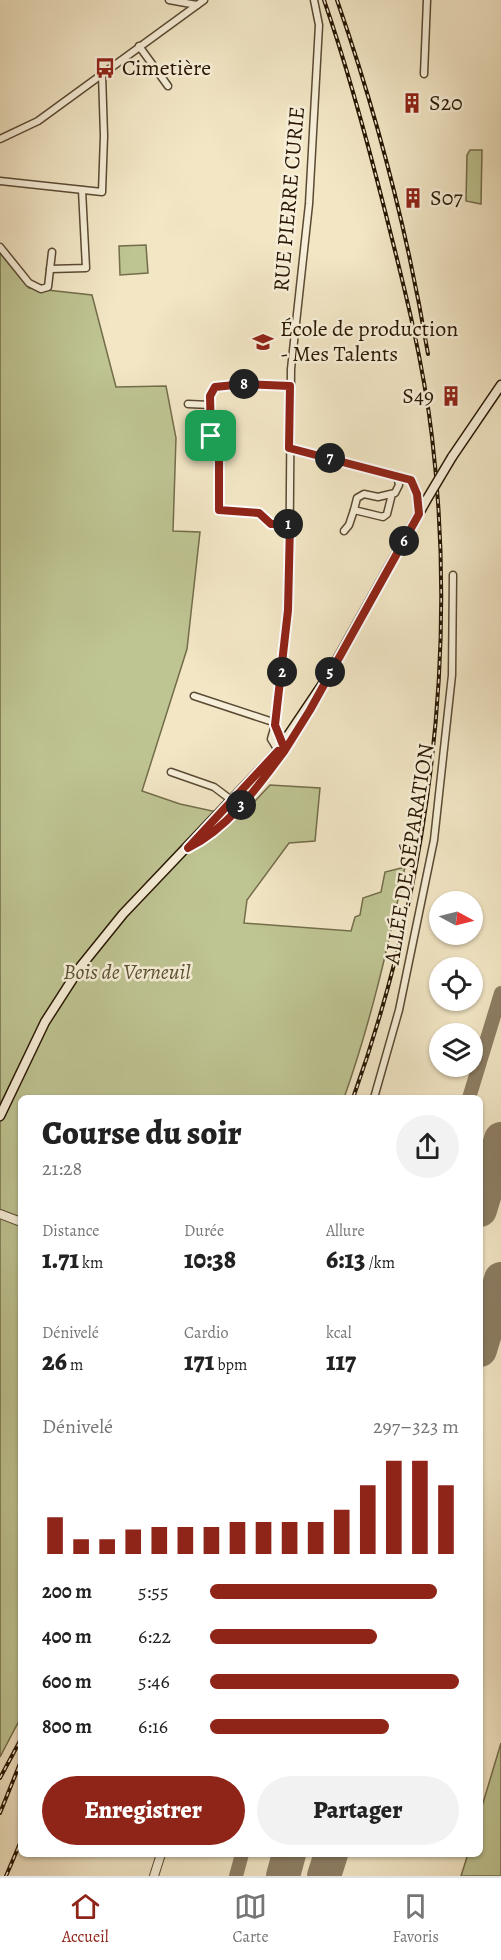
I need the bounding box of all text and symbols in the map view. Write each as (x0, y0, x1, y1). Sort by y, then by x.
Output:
place label: Cimetière (122, 53, 211, 83)
bus stop icon: Cimetière (93, 56, 117, 80)
place label: S20 (429, 88, 463, 118)
building icon: S20 (400, 91, 424, 115)
street label: RUE PIERRE CURIE (266, 105, 312, 293)
place label: S07 (430, 183, 463, 213)
building icon: S07 (401, 186, 425, 210)
place label: École de production - Mes Talents (280, 314, 458, 369)
school or university icon: École de production - Mes Talents (251, 330, 275, 354)
pin: 8 (229, 369, 259, 399)
text: 8 (240, 373, 248, 395)
place label: S49 (402, 381, 434, 411)
building icon: S49 (439, 384, 463, 408)
pin (185, 410, 236, 461)
icon: arrive (194, 419, 227, 452)
pin: 7 (315, 443, 345, 473)
text: 7 (327, 447, 333, 469)
pin: 1 (273, 509, 303, 539)
text: 1 (285, 513, 291, 535)
pin: 6 (389, 526, 419, 556)
text: 6 (400, 530, 408, 552)
pin: 2 (267, 657, 297, 687)
pin: 5 (315, 657, 345, 687)
text: 2 (278, 661, 286, 683)
text: 5 (327, 661, 333, 683)
street label: ALLÉE DE SÉPARATION (377, 741, 441, 968)
pin: 3 (226, 790, 256, 820)
text: 3 (238, 794, 244, 816)
north arrow (429, 891, 483, 945)
map controls (429, 891, 483, 1077)
park label: Bois de Verneuil (63, 957, 191, 987)
button: locate (429, 957, 483, 1011)
button: layers (429, 1023, 483, 1077)
text: Course du soir (42, 1110, 242, 1155)
button: share (396, 1115, 459, 1178)
text: 21:28 (42, 1155, 82, 1182)
text: Distance (42, 1220, 99, 1242)
text: Durée (184, 1220, 224, 1242)
text: Allure (326, 1220, 365, 1242)
text: 1.71 (42, 1242, 79, 1277)
text: 10:38 (184, 1242, 236, 1277)
text: 6:13 (326, 1242, 365, 1277)
text: km (79, 1252, 103, 1274)
text: /km (365, 1252, 395, 1274)
text: Dénivelé (42, 1322, 99, 1344)
text: Cardio (184, 1322, 229, 1344)
text: kcal (326, 1322, 352, 1344)
text: 26 (42, 1344, 67, 1379)
text: 171 (184, 1344, 214, 1379)
text: 117 (326, 1344, 356, 1379)
text: m (67, 1354, 83, 1376)
text: bpm (214, 1354, 247, 1376)
text: Dénivelé (42, 1413, 113, 1440)
text: 297–323 m (373, 1413, 459, 1440)
text: 200 m (42, 1578, 92, 1605)
text: 5:55 (138, 1578, 169, 1605)
text: 400 m (42, 1623, 92, 1650)
text: 6:22 (138, 1623, 171, 1650)
text: 600 m (42, 1668, 92, 1695)
text: 5:46 (138, 1668, 170, 1695)
text: 800 m (42, 1713, 92, 1740)
text: 6:16 (138, 1713, 168, 1740)
button: Enregistrer (42, 1776, 245, 1845)
button: Partager (257, 1776, 459, 1845)
tab: Accueil (62, 1890, 109, 1948)
tab: Carte (233, 1890, 269, 1948)
tab: Favoris (392, 1890, 439, 1948)

